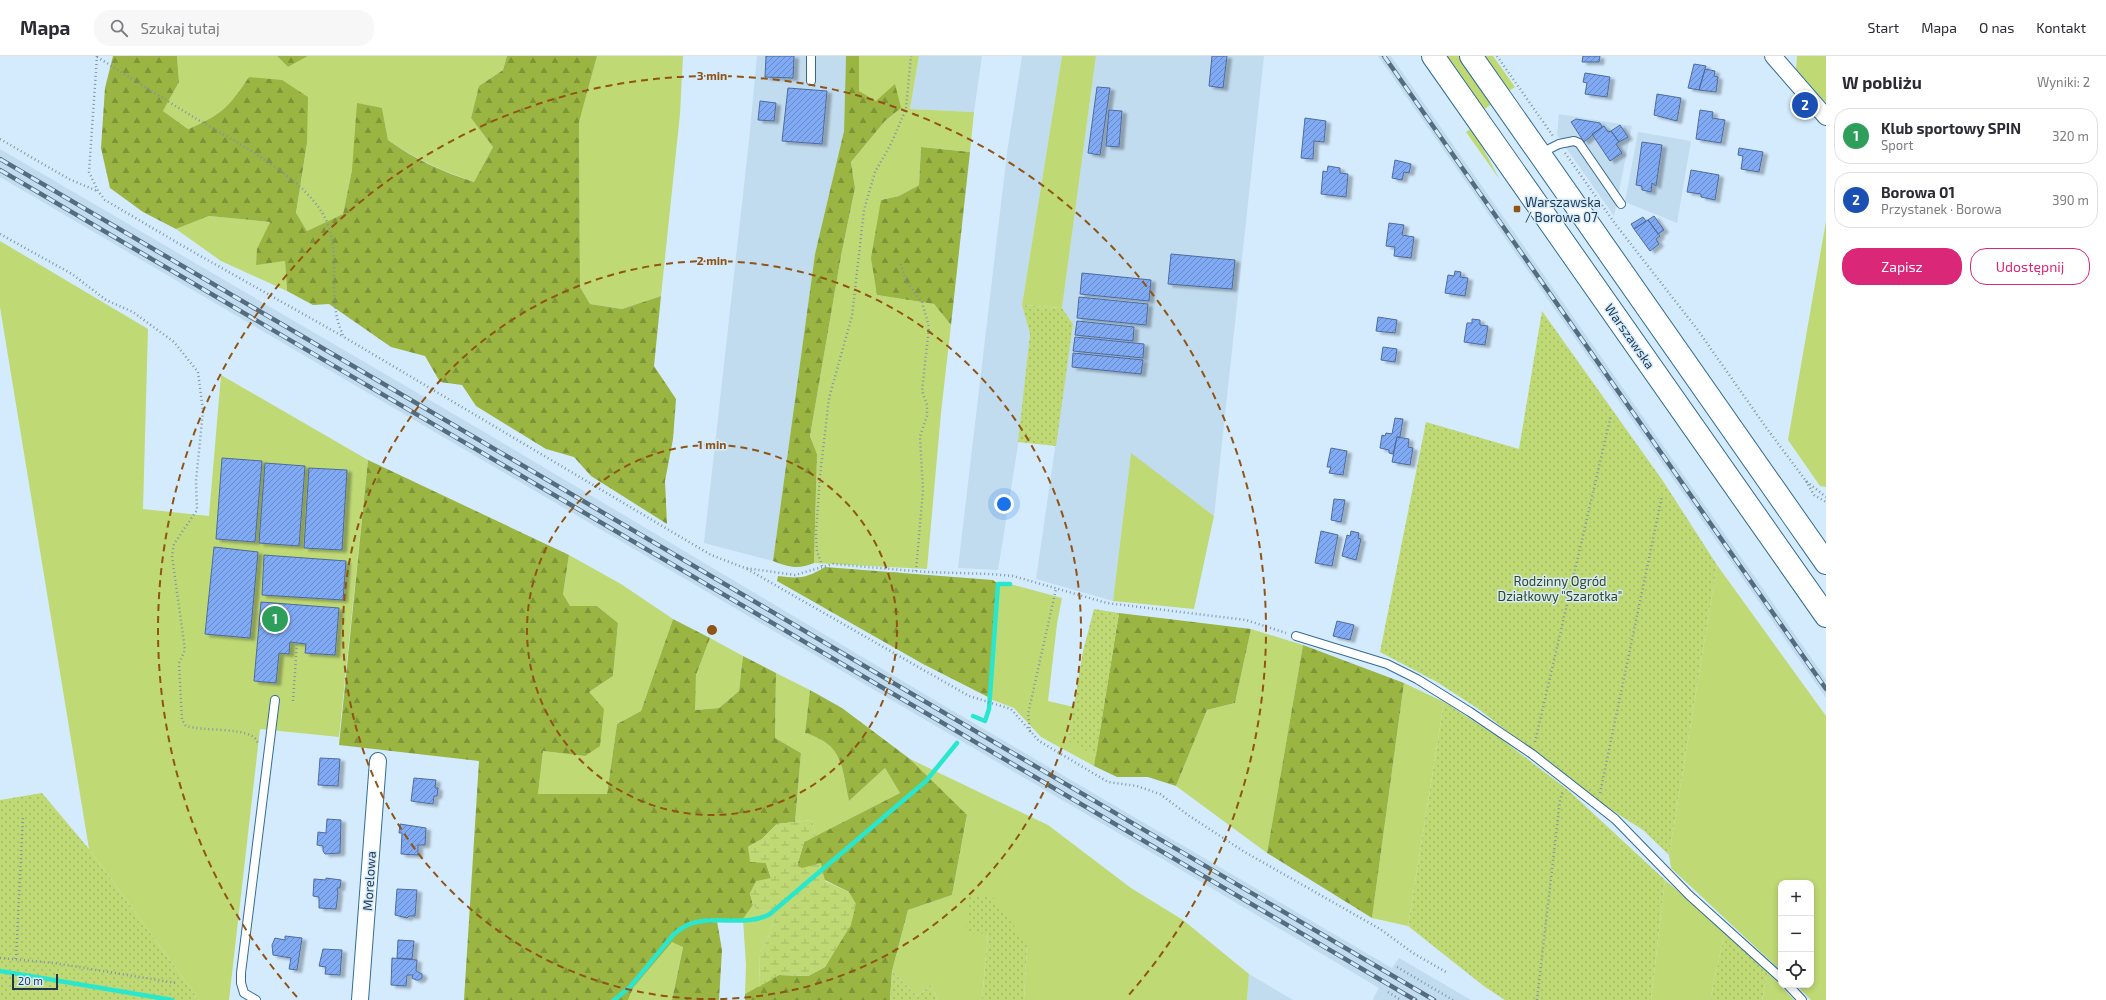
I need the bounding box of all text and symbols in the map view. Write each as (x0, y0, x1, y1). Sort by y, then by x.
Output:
search box (94, 10, 374, 46)
text: Mapa (20, 16, 70, 39)
icon: search (108, 17, 130, 39)
text: Szukaj tutaj (140, 19, 220, 37)
text: Start (1867, 19, 1899, 36)
text: Mapa (1921, 19, 1957, 36)
text: O nas (1979, 19, 2014, 36)
text: Kontakt (2036, 19, 2086, 36)
text: 3 min (697, 68, 727, 82)
text: W pobliżu (1842, 72, 1922, 92)
text: Wyniki: 2 (2037, 74, 2090, 90)
pin: 2 (1792, 90, 1818, 120)
text: Klub sportowy SPIN (1881, 119, 2021, 137)
text: 1 (1853, 128, 1859, 144)
text: 320 m (2052, 128, 2089, 144)
text: Sport (1881, 137, 1913, 153)
text: Borowa 01 (1881, 183, 1955, 201)
text: 2 (1852, 192, 1860, 208)
text: 390 m (2052, 192, 2089, 208)
place label: Warszawska / Borowa 07 (1525, 194, 1601, 225)
text: Przystanek · Borowa (1881, 201, 2002, 217)
marker: Warszawska / Borowa 07 (1512, 204, 1522, 214)
button: Zapisz (1842, 248, 1962, 285)
button: Udostępnij (1970, 248, 2090, 285)
text: 2 min (697, 253, 727, 267)
street label: Warszawska (1602, 300, 1658, 372)
text: 1 min (698, 437, 726, 451)
your location (994, 494, 1014, 514)
park label: Rodzinny Ogród Działkowy "Szarotka" (1498, 573, 1622, 604)
pin: 1 (262, 604, 288, 634)
centre of rings (705, 623, 719, 637)
street label: Morelowa (359, 851, 379, 911)
map controls (1778, 880, 1814, 988)
button: + (1778, 880, 1814, 916)
button: − (1778, 916, 1814, 952)
button: locate (1778, 952, 1814, 988)
scale bar (12, 972, 58, 991)
text: 20 m (18, 974, 43, 987)

